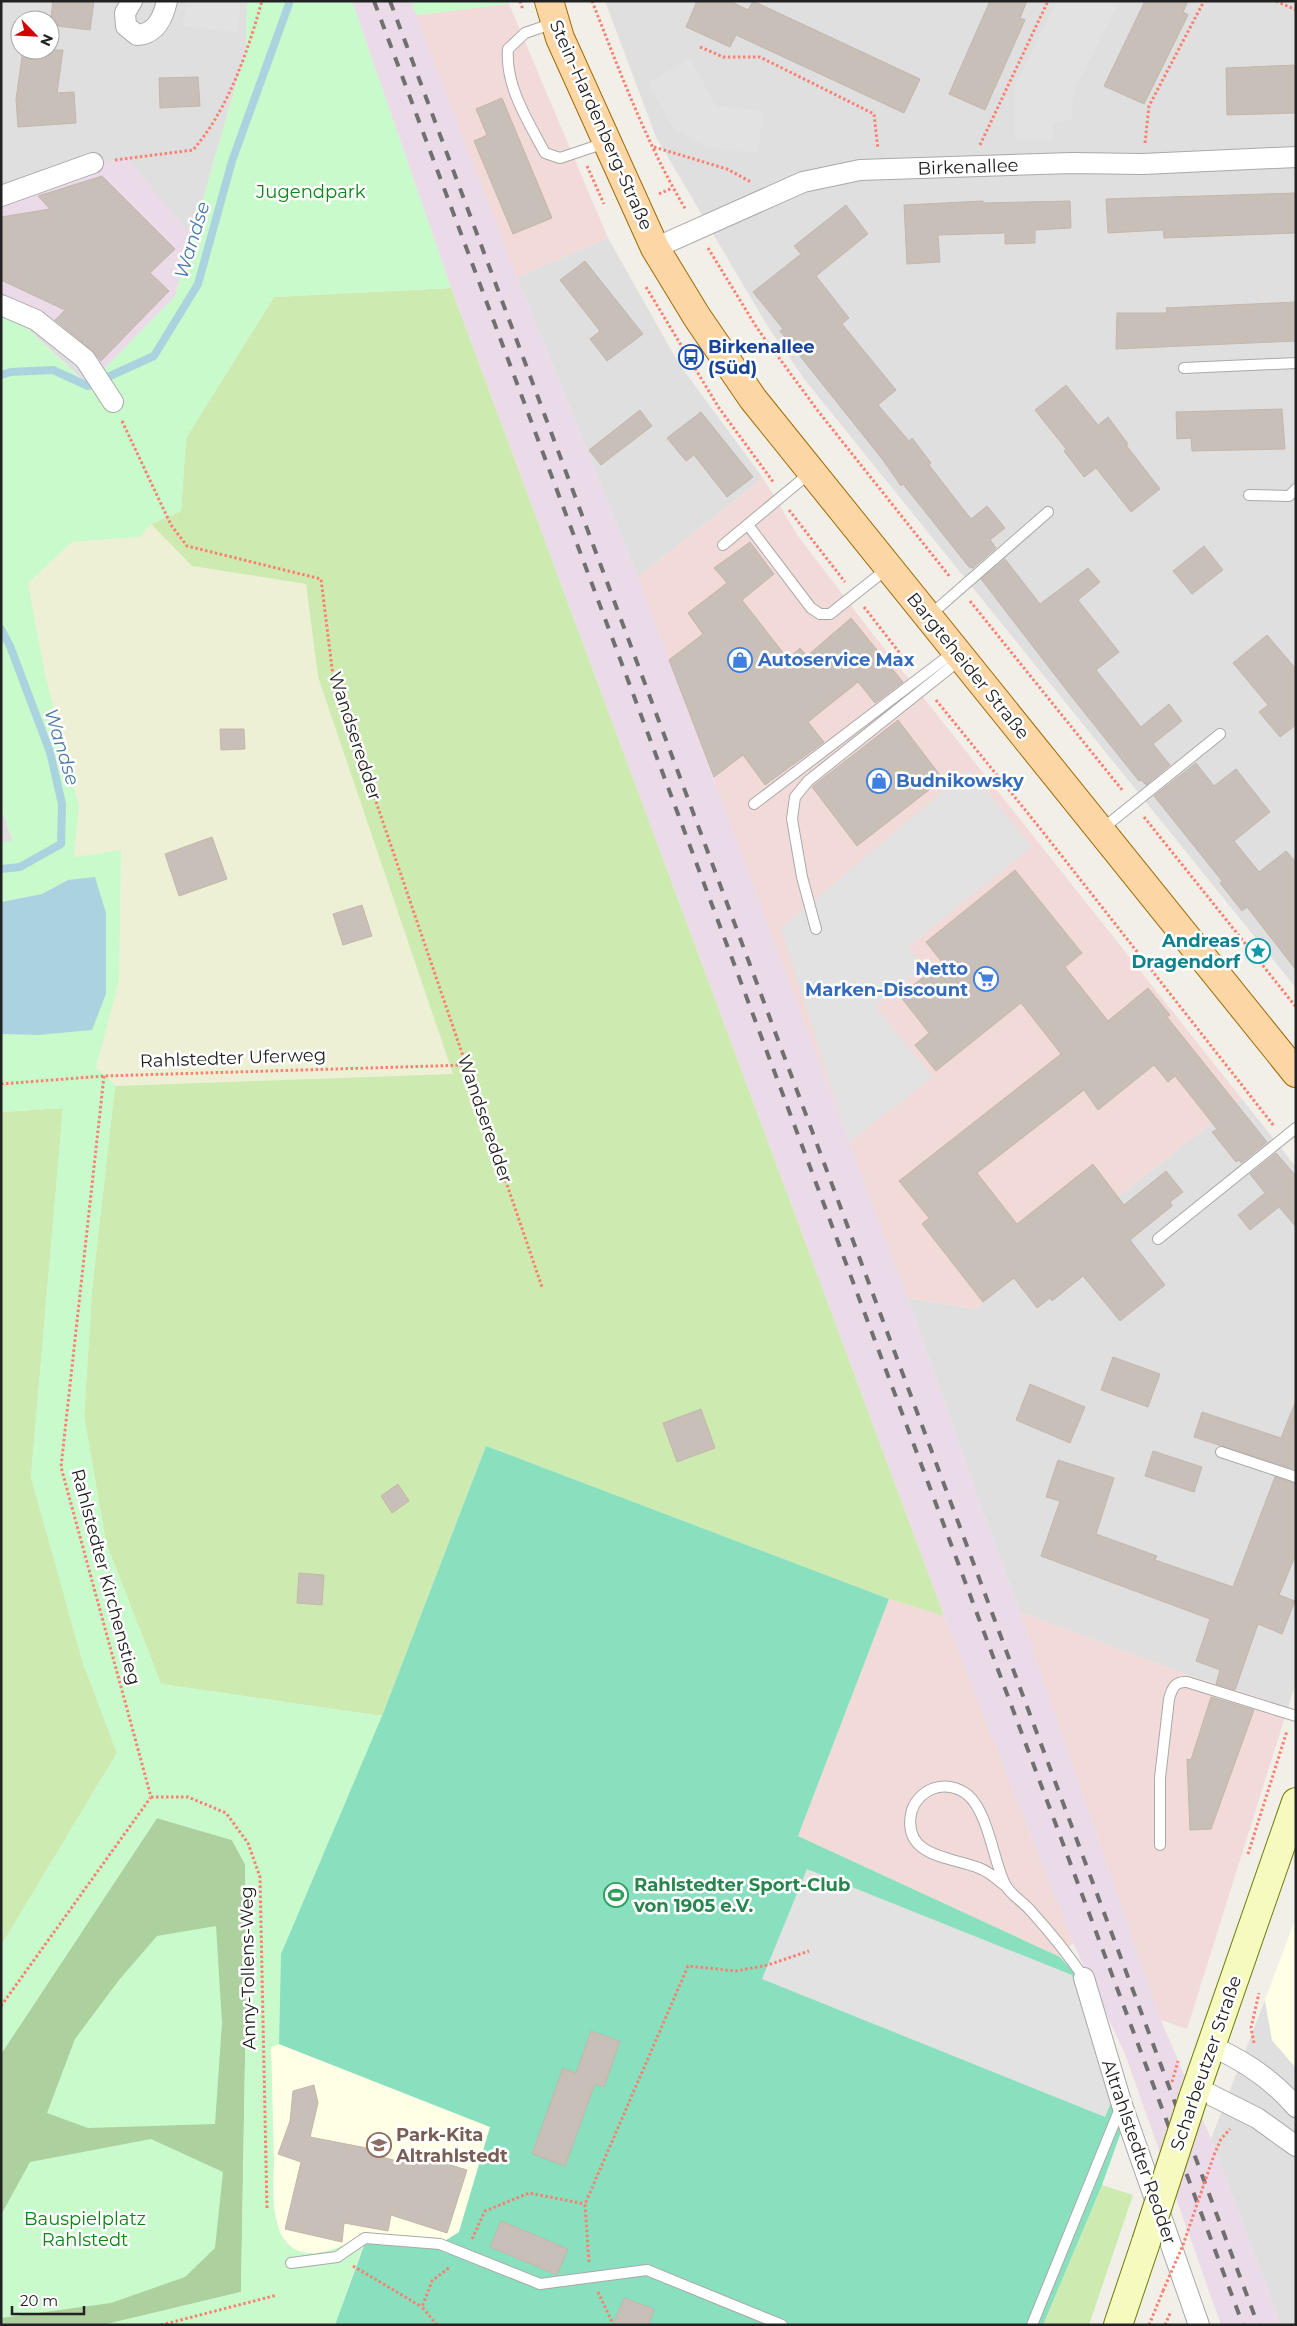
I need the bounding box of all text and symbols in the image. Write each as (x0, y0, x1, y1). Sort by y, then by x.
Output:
north arrow (10, 10, 60, 60)
street label: Stein-Hardenberg-Straße (545, 17, 657, 234)
text: N (36, 31, 57, 49)
street label: Birkenallee (917, 154, 1019, 180)
park label: Jugendpark (255, 181, 366, 203)
water label: Wandse (169, 199, 215, 281)
place label: Birkenallee (Süd) (708, 336, 815, 379)
bus stop icon: Birkenallee (Süd) (678, 344, 704, 370)
street label: Bargteheider Straße (902, 588, 1034, 744)
shop icon: Autoservice Max (727, 647, 753, 673)
place label: Autoservice Max (757, 649, 915, 671)
street label: Wandseredder (324, 669, 386, 803)
water label: Wandse (39, 706, 85, 788)
shop icon: Budnikowsky (866, 768, 892, 794)
place label: Budnikowsky (896, 770, 1024, 792)
place label: Andreas Dragendorf (1131, 930, 1241, 973)
place icon: Andreas Dragendorf (1245, 938, 1271, 964)
place label: Netto Marken-Discount (805, 958, 968, 1001)
supermarket icon: Netto Marken-Discount (973, 966, 999, 992)
street label: Rahlstedter Uferweg (140, 1044, 326, 1072)
street label: Wandseredder (453, 1052, 517, 1186)
street label: Rahlstedter Kirchenstieg (67, 1466, 145, 1688)
place label: Rahlstedter Sport-Club von 1905 e.V. (633, 1874, 850, 1917)
sports icon: Rahlstedter Sport-Club von 1905 e.V. (603, 1882, 629, 1908)
street label: Anny-Tollens-Weg (236, 1886, 260, 2050)
street label: Scharbeutzer Straße (1166, 1972, 1246, 2153)
street label: Altrahlstedter Redder (1097, 2057, 1181, 2247)
place label: Park-Kita Altrahlstedt (395, 2124, 508, 2167)
school or university icon: Park-Kita Altrahlstedt (366, 2132, 392, 2158)
park label: Bauspielplatz Rahlstedt (24, 2208, 146, 2251)
scale bar (12, 2284, 85, 2316)
text: 20 m (20, 2291, 58, 2310)

